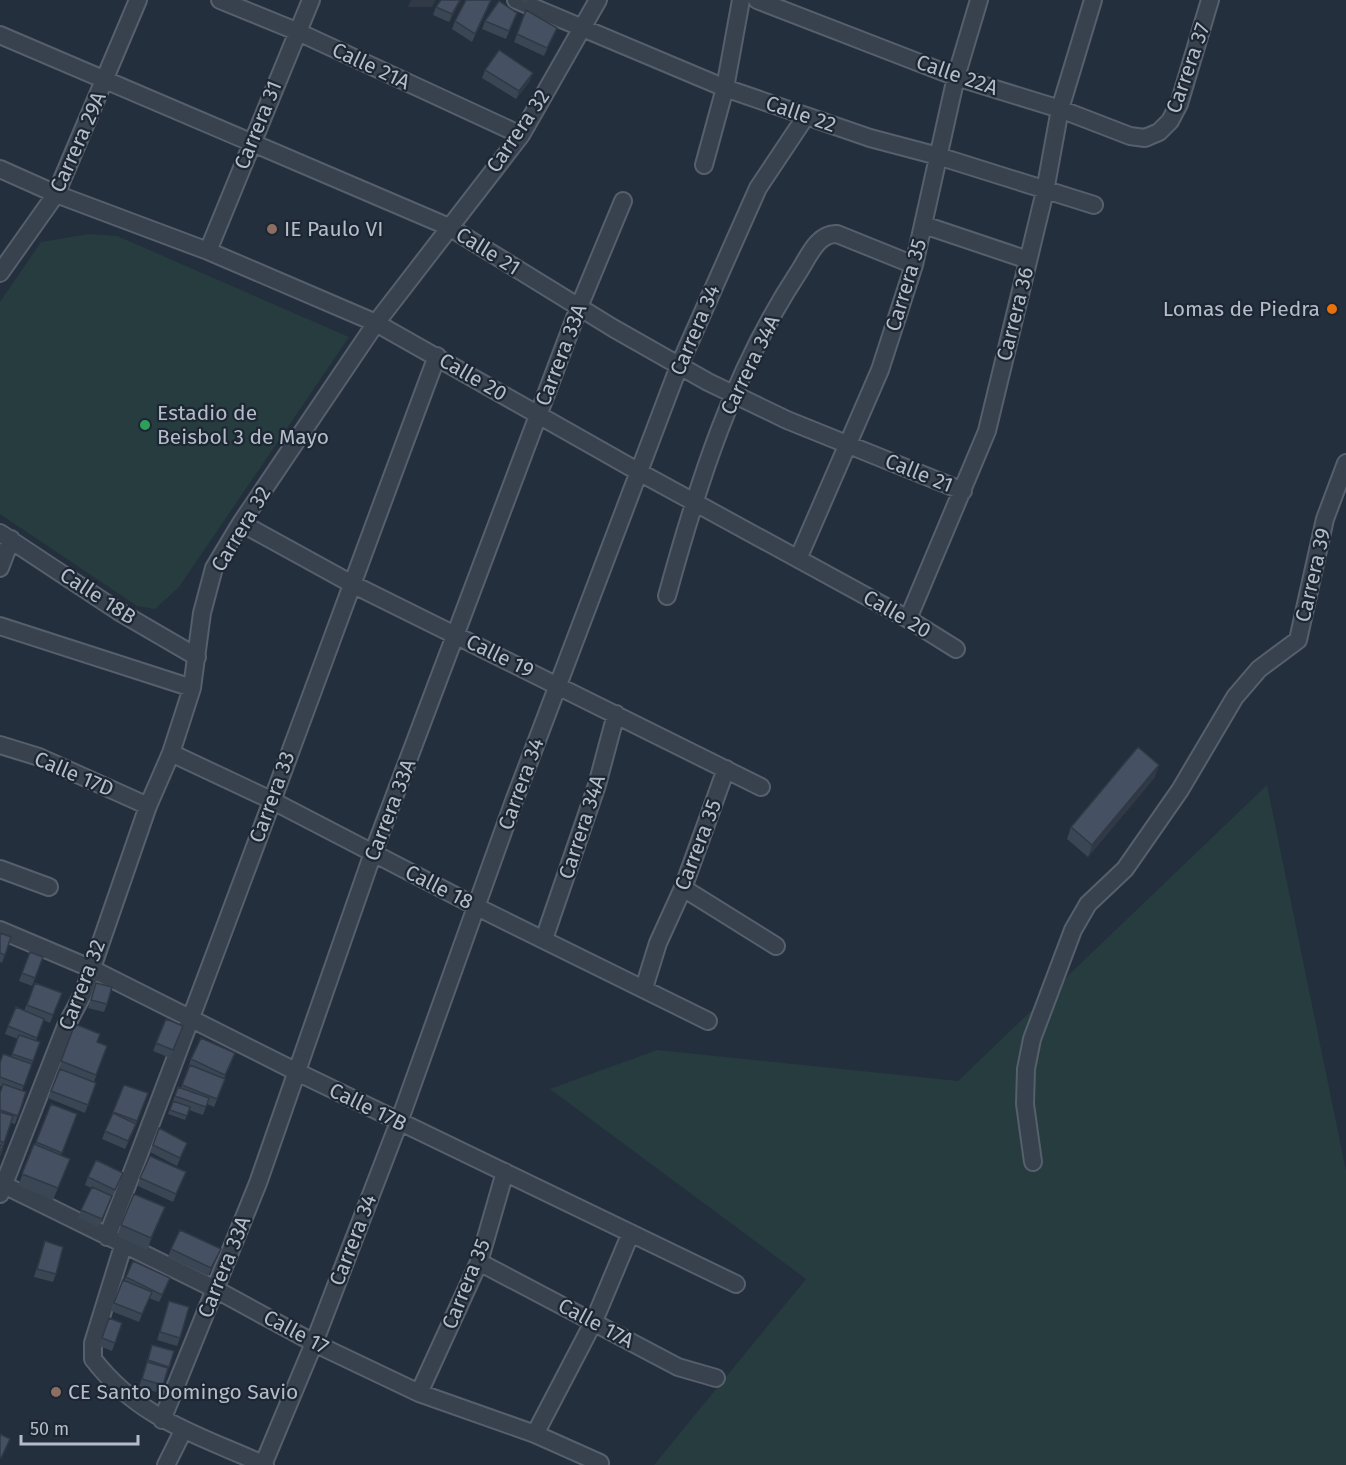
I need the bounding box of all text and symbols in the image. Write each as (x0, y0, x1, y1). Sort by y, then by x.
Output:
street label: Carrera 37 (1160, 19, 1216, 117)
street label: Calle 21A (328, 37, 414, 95)
street label: Calle 22A (913, 49, 1001, 101)
street label: Carrera 31 (228, 77, 288, 173)
street label: Carrera 32 (481, 84, 555, 178)
street label: Carrera 29A (44, 88, 112, 196)
street label: Calle 22 (762, 90, 840, 138)
place label: IE Paulo VI (284, 216, 383, 242)
street label: Calle 21 (451, 221, 525, 281)
marker: IE Paulo VI (265, 222, 279, 236)
street label: Carrera 35 (880, 236, 932, 334)
street label: Carrera 36 (991, 264, 1039, 364)
street label: Carrera 34 (664, 281, 726, 379)
place label: Lomas de Piedra (1163, 296, 1320, 322)
street label: Carrera 33A (530, 300, 592, 410)
marker: Lomas de Piedra (1325, 302, 1339, 316)
street label: Carrera 34A (715, 311, 785, 419)
street label: Calle 20 (434, 347, 512, 407)
place label: Estadio de Beisbol 3 de Mayo (157, 400, 329, 450)
marker: Estadio de Beisbol 3 de Mayo (138, 418, 152, 432)
street label: Calle 21 (881, 448, 957, 498)
street label: Carrera 32 (205, 482, 277, 576)
street label: Carrera 39 (1290, 525, 1336, 625)
street label: Calle 18B (55, 562, 141, 630)
street label: Calle 20 (858, 584, 936, 644)
street label: Calle 19 (462, 629, 538, 683)
street label: Carrera 34 (492, 734, 550, 834)
street label: Calle 17D (30, 746, 118, 802)
street label: Carrera 33 (243, 748, 301, 846)
street label: Carrera 33A (359, 755, 421, 865)
street label: Carrera 34A (553, 772, 611, 882)
street label: Carrera 35 (669, 796, 727, 894)
street label: Calle 18 (401, 859, 477, 915)
street label: Carrera 32 (53, 936, 111, 1034)
street label: Calle 17B (325, 1077, 411, 1137)
street label: Carrera 34 (324, 1191, 382, 1289)
street label: Carrera 33A (192, 1212, 256, 1322)
street label: Carrera 35 (436, 1235, 496, 1333)
street label: Calle 17A (554, 1292, 638, 1354)
street label: Calle 17 (259, 1304, 333, 1360)
place label: CE Santo Domingo Savio (68, 1379, 298, 1405)
marker: CE Santo Domingo Savio (49, 1385, 63, 1399)
scale bar (21, 1408, 138, 1446)
text: 50 m (30, 1418, 69, 1440)

